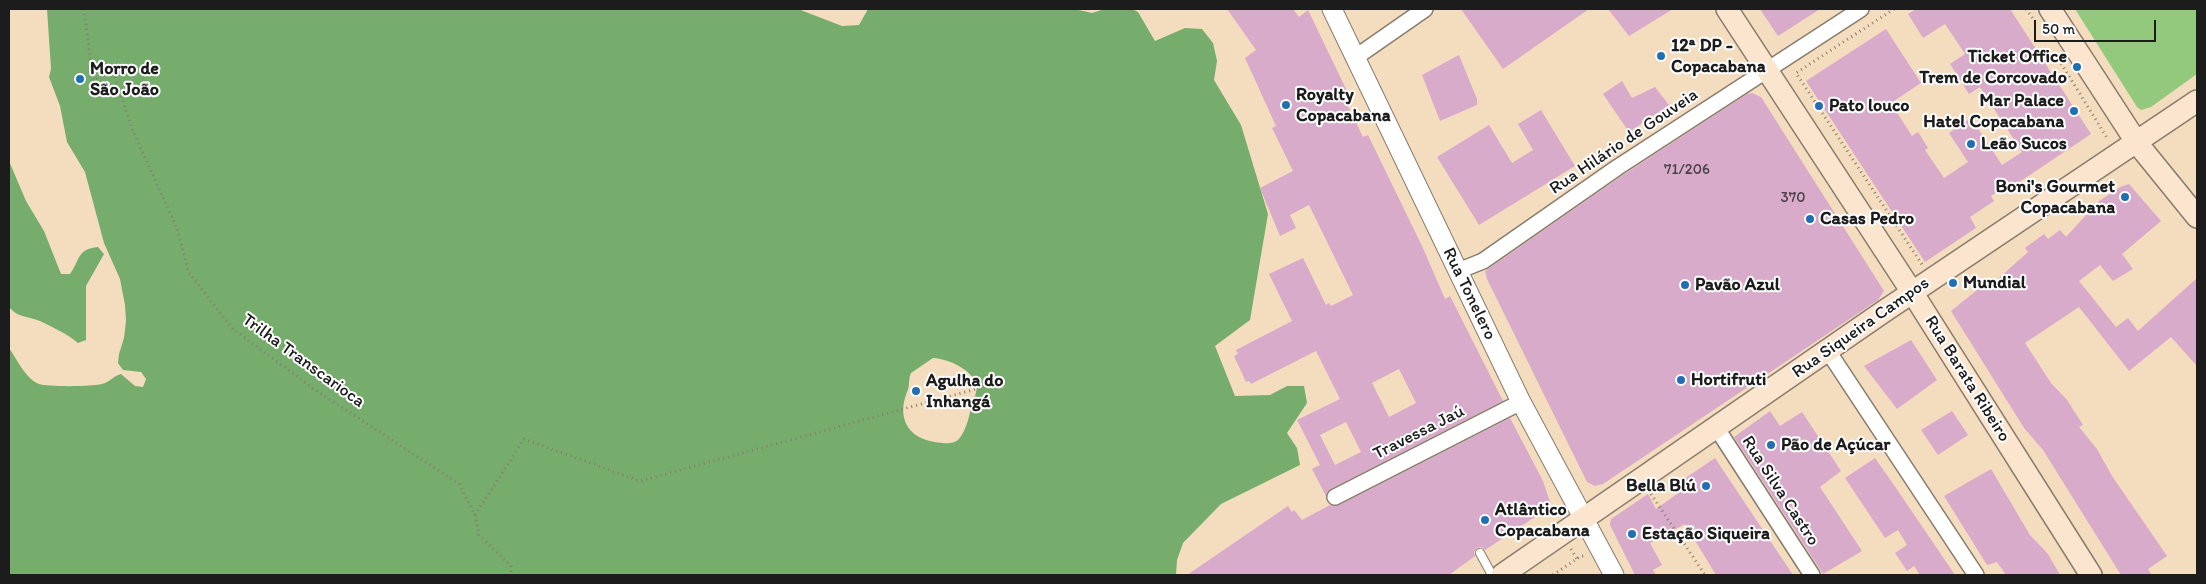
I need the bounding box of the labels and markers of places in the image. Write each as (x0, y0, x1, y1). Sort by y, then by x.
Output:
place label: 12ª DP - Copacabana (1671, 35, 1766, 78)
place label: Ticket Office Trem de Corcovado (1919, 46, 2067, 88)
marker: 12ª DP - Copacabana (1655, 50, 1667, 62)
place label: Morro de São João (90, 58, 159, 100)
marker: Ticket Office Trem de Corcovado (2071, 61, 2083, 73)
marker: Morro de São João (74, 73, 86, 85)
place label: Royalty Copacabana (1296, 84, 1391, 126)
place label: Mar Palace Hatel Copacabana (1923, 90, 2064, 132)
place label: Pato louco (1829, 95, 1909, 117)
marker: Royalty Copacabana (1280, 99, 1292, 111)
marker: Pato louco (1813, 100, 1825, 112)
marker: Mar Palace Hatel Copacabana (2068, 105, 2080, 117)
place label: Leão Sucos (1981, 133, 2067, 155)
marker: Leão Sucos (1965, 138, 1977, 150)
place label: Boni's Gourmet Copacabana (1995, 176, 2115, 218)
marker: Boni's Gourmet Copacabana (2119, 191, 2131, 203)
place label: Casas Pedro (1820, 208, 1914, 230)
marker: Casas Pedro (1804, 213, 1816, 225)
place label: Mundial (1963, 272, 2026, 294)
place label: Pavão Azul (1695, 274, 1780, 296)
marker: Mundial (1947, 277, 1959, 289)
marker: Pavão Azul (1679, 279, 1691, 291)
place label: Hortifruti (1691, 369, 1766, 391)
place label: Agulha do Inhangá (926, 370, 1003, 412)
marker: Hortifruti (1675, 374, 1687, 386)
marker: Agulha do Inhangá (910, 385, 922, 397)
place label: Pão de Açúcar (1781, 434, 1890, 456)
marker: Pão de Açúcar (1765, 439, 1777, 451)
place label: Bella Blú (1626, 475, 1696, 497)
marker: Bella Blú (1700, 480, 1712, 492)
place label: Atlântico Copacabana (1495, 499, 1590, 542)
marker: Atlântico Copacabana (1479, 514, 1491, 526)
place label: Estação Siqueira (1642, 523, 1770, 545)
marker: Estação Siqueira (1626, 528, 1638, 540)

